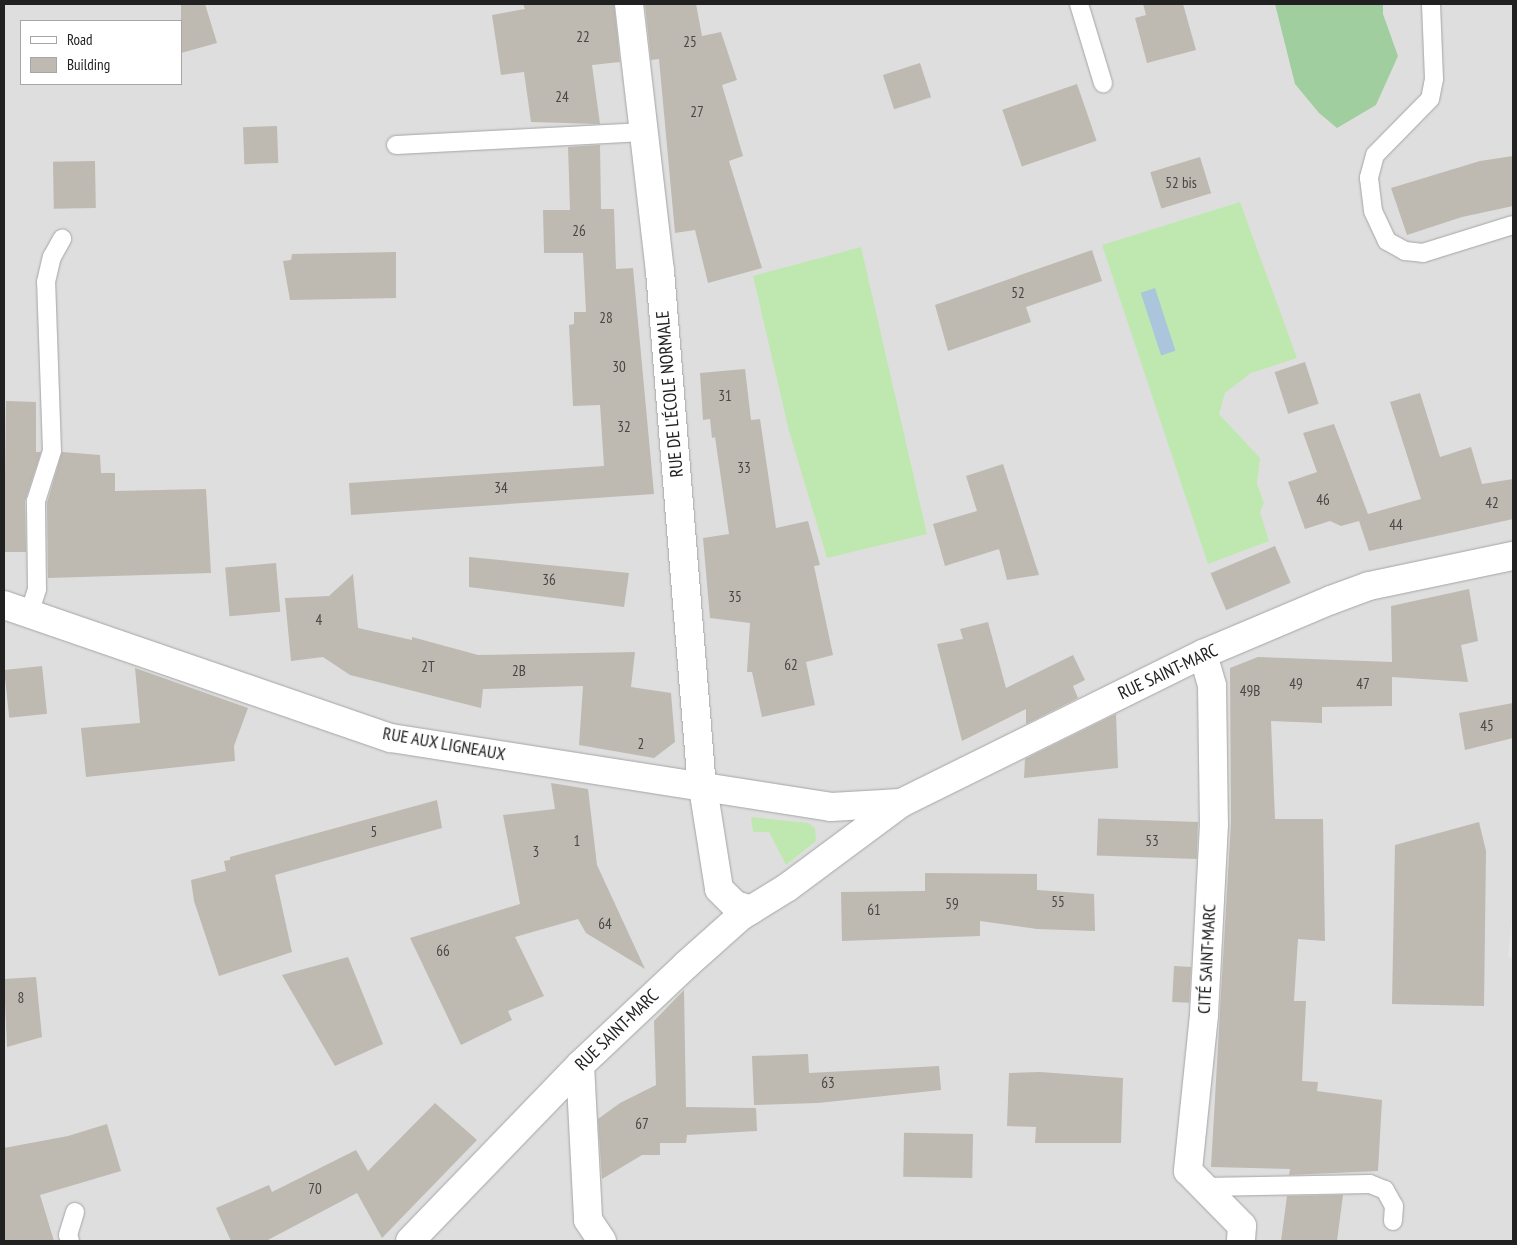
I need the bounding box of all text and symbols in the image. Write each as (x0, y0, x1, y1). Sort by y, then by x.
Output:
legend (20, 20, 182, 85)
house number: 22 (576, 28, 590, 46)
text: Road (67, 30, 93, 49)
house number: 25 (683, 33, 697, 51)
text: Building (67, 55, 110, 74)
house number: 24 (555, 88, 569, 106)
house number: 27 (690, 103, 704, 121)
house number: 52 bis (1165, 174, 1197, 192)
house number: 26 (572, 222, 586, 240)
house number: 52 (1011, 284, 1025, 302)
house number: 28 (599, 309, 613, 327)
street label: RUE DE L'ÉCOLE NORMALE (652, 310, 688, 478)
house number: 30 (612, 358, 626, 376)
house number: 31 (718, 387, 732, 405)
house number: 32 (617, 418, 631, 436)
house number: 33 (737, 459, 751, 477)
house number: 34 (494, 479, 508, 497)
house number: 46 (1316, 491, 1330, 509)
house number: 42 (1485, 494, 1499, 512)
house number: 44 (1389, 516, 1403, 534)
house number: 36 (542, 571, 556, 589)
house number: 35 (728, 588, 742, 606)
house number: 4 (316, 611, 322, 629)
street label: RUE SAINT-MARC (1115, 640, 1221, 704)
house number: 62 (784, 656, 798, 674)
house number: 2T (421, 658, 435, 676)
house number: 2B (512, 662, 526, 680)
house number: 49 (1289, 675, 1303, 693)
house number: 47 (1356, 675, 1370, 693)
house number: 49B (1240, 682, 1260, 700)
house number: 45 (1480, 717, 1494, 735)
street label: RUE AUX LIGNEAUX (381, 723, 507, 765)
house number: 2 (638, 735, 644, 753)
house number: 5 (371, 823, 377, 841)
house number: 1 (574, 832, 580, 850)
house number: 53 (1145, 832, 1159, 850)
house number: 3 (533, 843, 539, 861)
house number: 55 (1051, 893, 1065, 911)
house number: 59 (945, 895, 959, 913)
house number: 61 (867, 901, 881, 919)
street label: CITÉ SAINT-MARC (1193, 904, 1221, 1014)
house number: 64 (598, 915, 612, 933)
house number: 66 (436, 942, 450, 960)
street label: RUE SAINT-MARC (571, 985, 663, 1075)
house number: 8 (18, 989, 24, 1007)
house number: 63 (821, 1074, 835, 1092)
house number: 67 (635, 1115, 649, 1133)
house number: 70 (308, 1180, 322, 1198)

